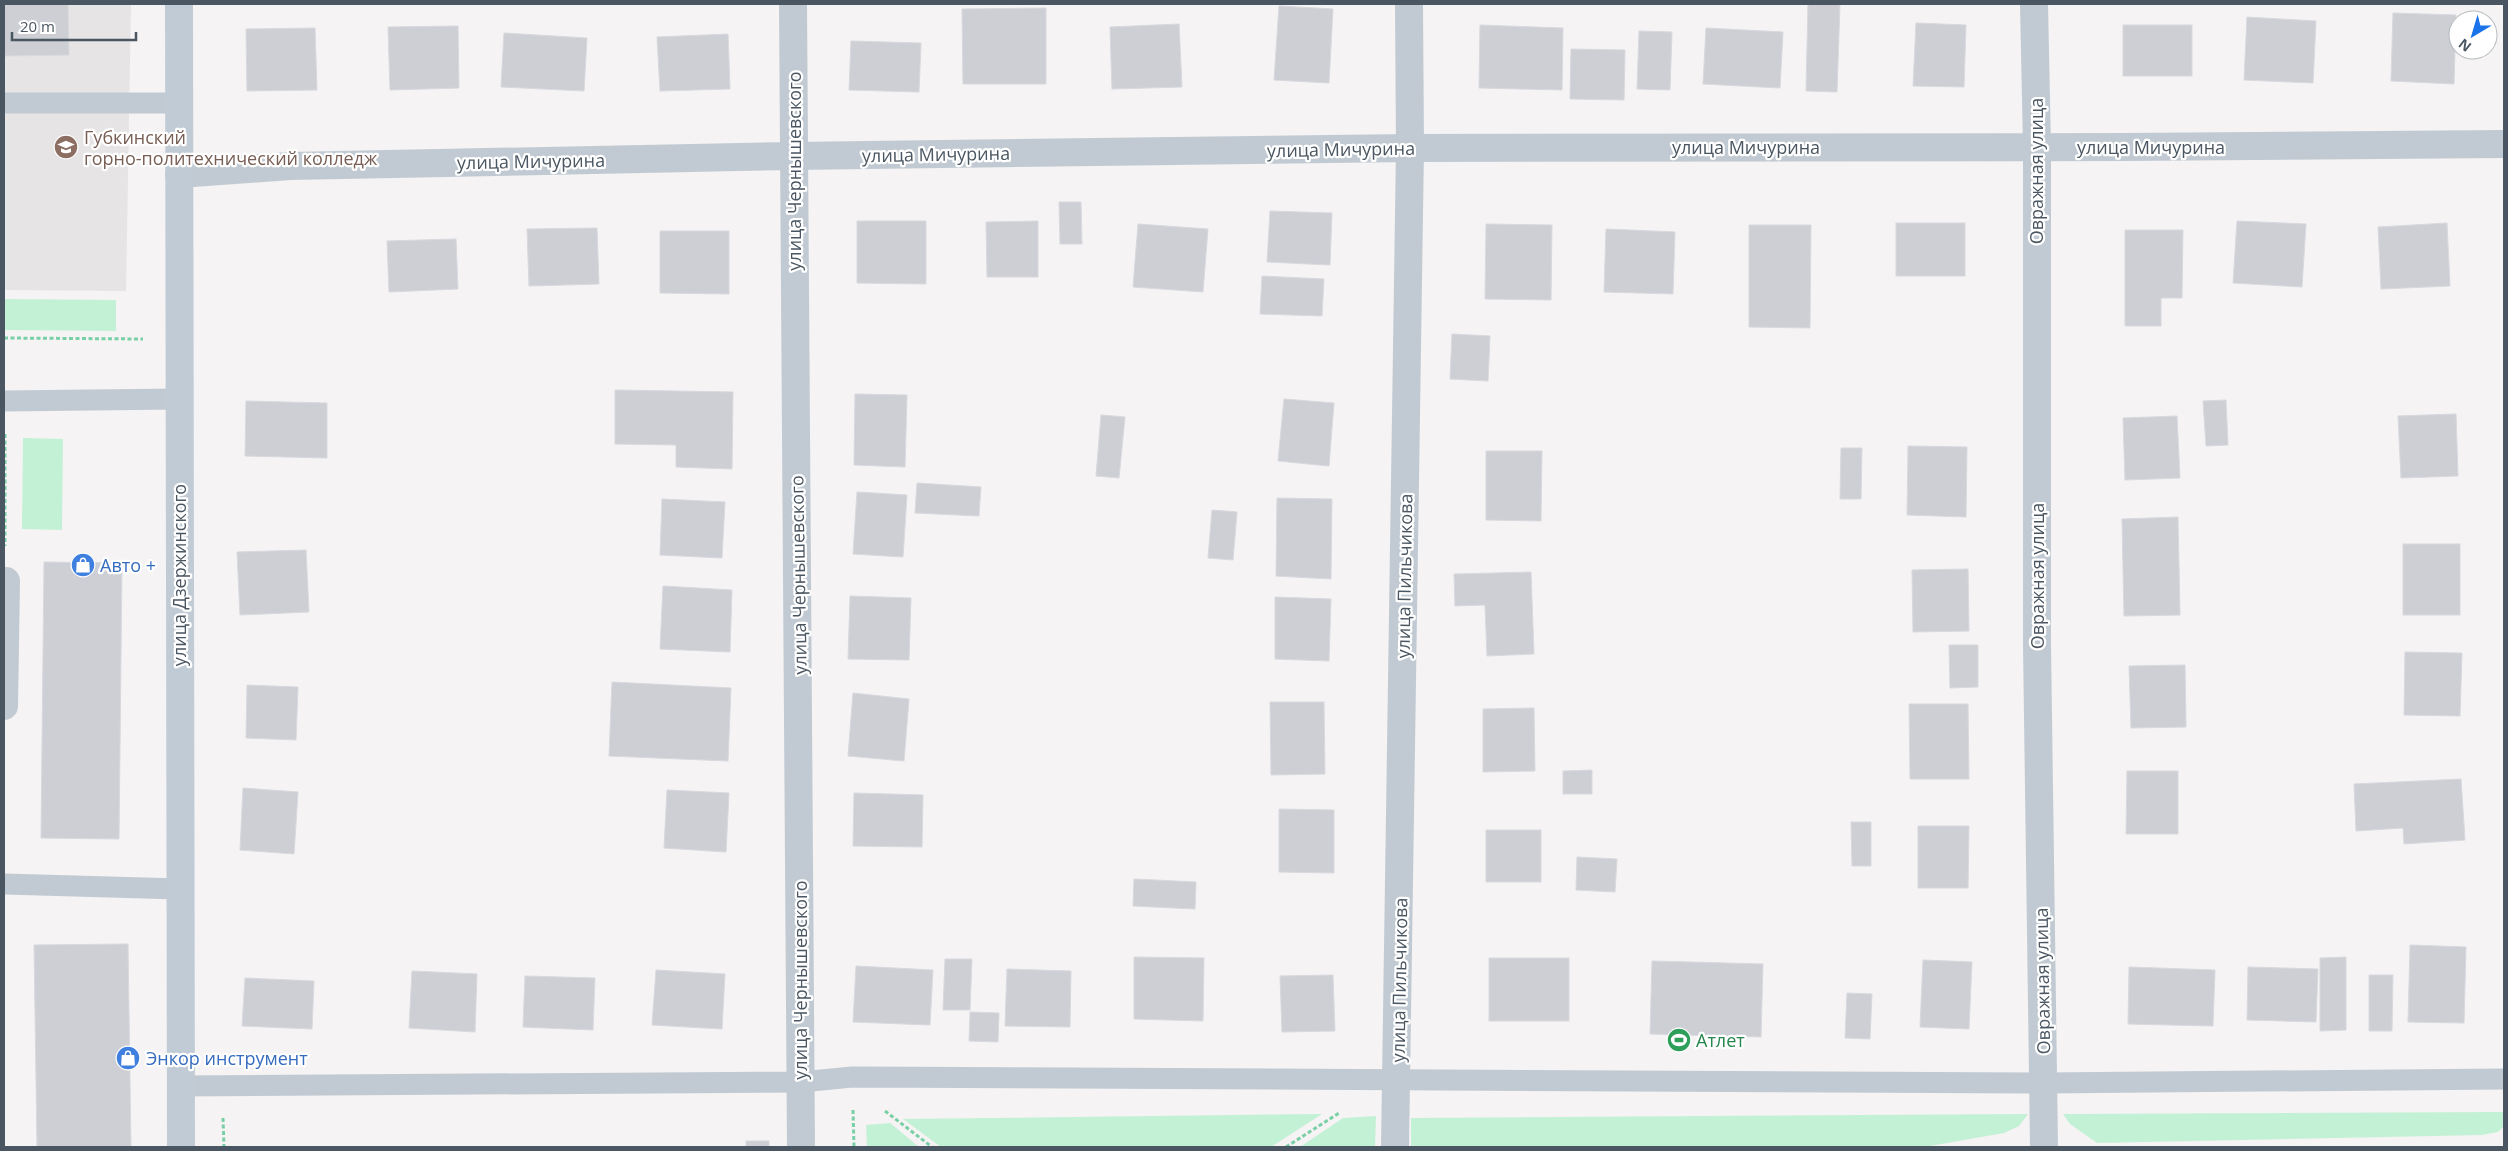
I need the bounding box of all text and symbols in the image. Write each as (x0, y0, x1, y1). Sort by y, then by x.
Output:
scale bar (12, 10, 136, 42)
north arrow (2448, 10, 2498, 60)
text: 20 m (20, 16, 55, 36)
text: N (2454, 35, 2475, 57)
street label: улица Чернышевского (782, 71, 806, 271)
street label: Овражная улица (2024, 98, 2048, 244)
place label: Губкинский горно-политехнический колледж (84, 125, 378, 170)
school or university icon: Губкинский горно-политехнический колледж (53, 134, 79, 160)
street label: улица Мичурина (1672, 135, 1820, 159)
street label: улица Мичурина (2077, 135, 2225, 159)
street label: улица Мичурина (1267, 136, 1415, 162)
street label: улица Мичурина (862, 141, 1010, 167)
street label: улица Мичурина (457, 148, 605, 174)
street label: улица Чернышевского (784, 475, 812, 675)
street label: улица Дзержинского (167, 484, 191, 666)
street label: улица Пильчикова (1391, 493, 1417, 659)
street label: Овражная улица (2025, 503, 2049, 649)
shop icon: Авто + (70, 552, 96, 578)
place label: Авто + (100, 553, 156, 577)
street label: улица Чернышевского (788, 880, 812, 1080)
street label: улица Пильчикова (1386, 897, 1412, 1063)
street label: Овражная улица (2029, 907, 2055, 1055)
sports icon: Атлет (1666, 1027, 1692, 1053)
place label: Атлет (1696, 1028, 1745, 1052)
shop icon: Энкор инструмент (115, 1045, 141, 1071)
place label: Энкор инструмент (146, 1046, 308, 1070)

